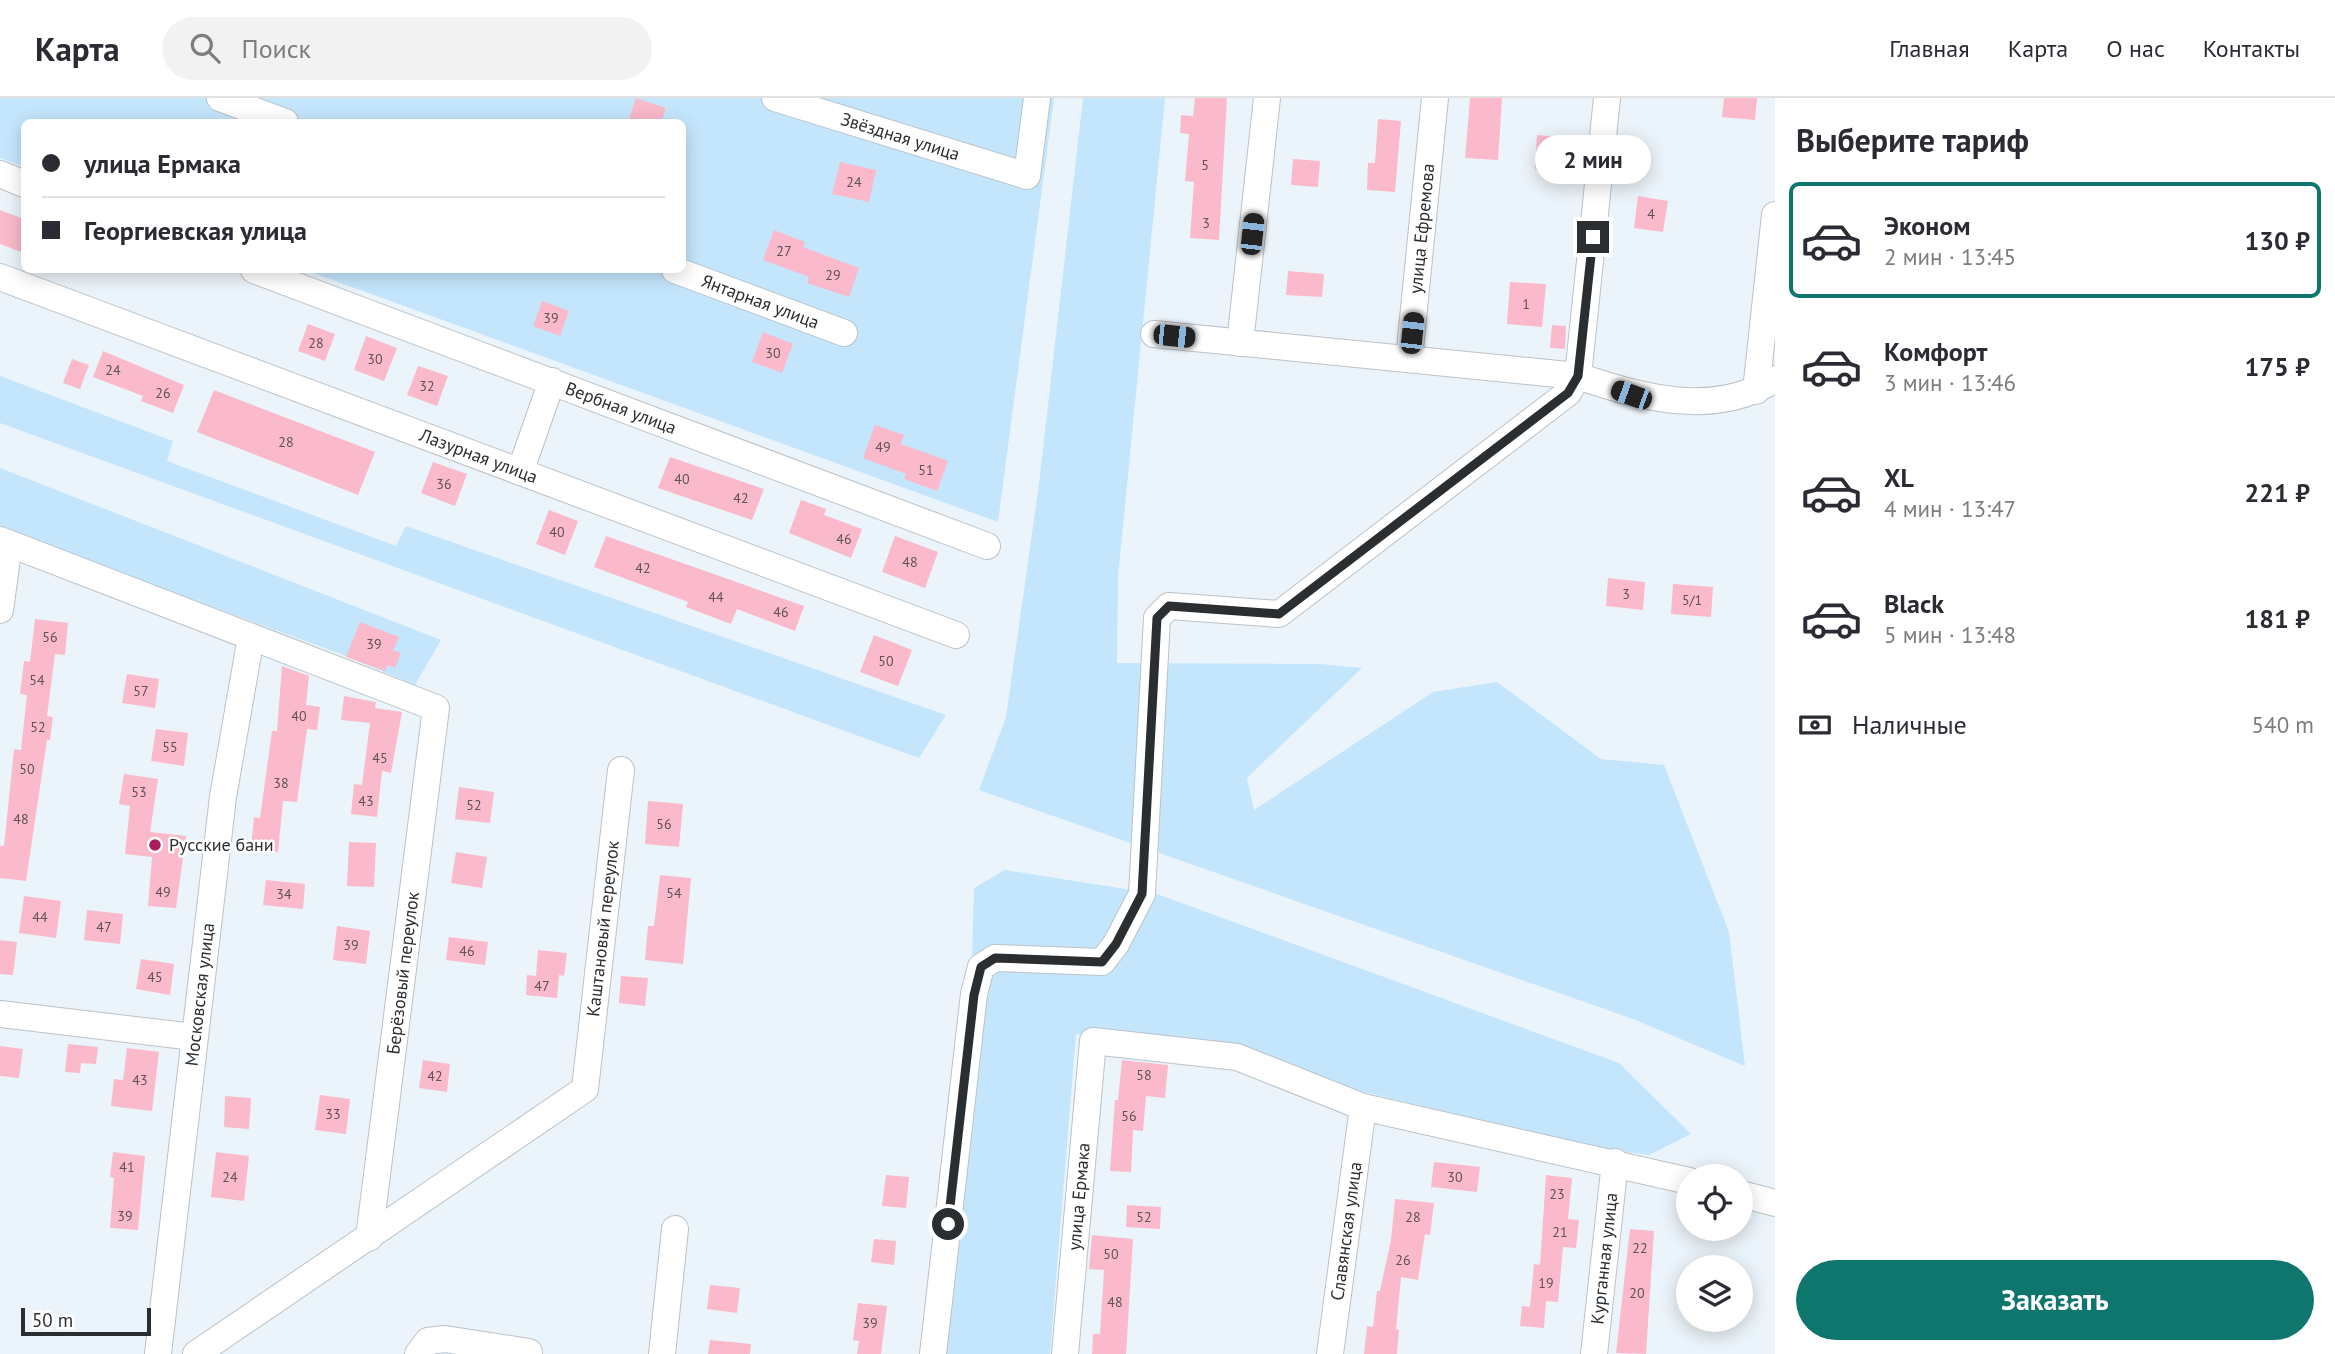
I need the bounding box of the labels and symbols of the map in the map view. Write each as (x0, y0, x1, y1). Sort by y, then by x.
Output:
street label: Звёздная улица (838, 107, 963, 165)
callout: 2 мин (1535, 136, 1651, 184)
house number: 5 (1201, 156, 1209, 174)
street label: улица Ефремова (1404, 162, 1439, 295)
house number: 24 (846, 173, 862, 191)
house number: 4 (1647, 205, 1655, 223)
car (1240, 212, 1265, 256)
house number: 3 (1202, 214, 1210, 232)
route end (1577, 221, 1609, 253)
house number: 27 (776, 242, 792, 260)
house number: 29 (825, 266, 841, 284)
street label: Янтарная улица (698, 269, 822, 334)
house number: 1 (1522, 295, 1530, 313)
house number: 39 (543, 309, 559, 327)
car (1400, 311, 1425, 355)
car (1153, 323, 1196, 349)
house number: 28 (308, 334, 324, 352)
house number: 30 (765, 344, 781, 362)
house number: 30 (367, 350, 383, 368)
house number: 24 (105, 361, 121, 379)
street label: Вербная улица (562, 376, 680, 439)
house number: 32 (419, 377, 435, 395)
car (1608, 378, 1655, 412)
house number: 26 (155, 384, 171, 402)
street label: Лазурная улица (416, 423, 541, 488)
house number: 28 (278, 433, 294, 451)
house number: 49 (875, 438, 891, 456)
house number: 51 (918, 461, 934, 479)
house number: 40 (674, 470, 690, 488)
house number: 36 (436, 475, 452, 493)
house number: 42 (733, 489, 749, 507)
house number: 40 (549, 523, 565, 541)
house number: 46 (836, 530, 852, 548)
house number: 48 (902, 553, 918, 571)
house number: 42 (635, 559, 651, 577)
house number: 3 (1622, 585, 1630, 603)
house number: 44 (708, 588, 724, 606)
house number: 5/1 (1682, 591, 1702, 609)
house number: 46 (773, 603, 789, 621)
house number: 56 (42, 628, 58, 646)
house number: 39 (366, 635, 382, 653)
house number: 50 (878, 652, 894, 670)
house number: 54 (29, 671, 45, 689)
house number: 57 (133, 682, 149, 700)
house number: 40 (291, 707, 307, 725)
house number: 52 (30, 718, 46, 736)
house number: 55 (162, 738, 178, 756)
house number: 45 (372, 749, 388, 767)
house number: 50 (19, 760, 35, 778)
house number: 38 (273, 774, 289, 792)
house number: 53 (131, 783, 147, 801)
house number: 43 (358, 792, 374, 810)
house number: 52 (466, 796, 482, 814)
house number: 48 (13, 810, 29, 828)
house number: 56 (656, 815, 672, 833)
place label: Русские бани (169, 833, 274, 856)
marker: Русские бани (147, 837, 163, 853)
street label: Каштановый переулок (581, 839, 624, 1018)
house number: 49 (155, 883, 171, 901)
house number: 54 (666, 884, 682, 902)
house number: 34 (276, 885, 292, 903)
street label: Берёзовый переулок (381, 890, 424, 1056)
house number: 44 (32, 908, 48, 926)
house number: 47 (96, 918, 112, 936)
street label: Московская улица (180, 922, 219, 1067)
house number: 39 (343, 936, 359, 954)
house number: 46 (459, 942, 475, 960)
house number: 45 (147, 968, 163, 986)
house number: 47 (534, 977, 550, 995)
house number: 58 (1136, 1066, 1152, 1084)
house number: 42 (427, 1067, 443, 1085)
house number: 43 (132, 1071, 148, 1089)
house number: 33 (325, 1105, 341, 1123)
house number: 56 (1121, 1107, 1137, 1125)
street label: улица Ермака (1062, 1142, 1095, 1251)
house number: 41 (119, 1158, 135, 1176)
street label: Славянская улица (1325, 1160, 1367, 1302)
house number: 24 (222, 1168, 238, 1186)
house number: 30 (1447, 1168, 1463, 1186)
house number: 23 (1549, 1185, 1565, 1203)
street label: Курганная улица (1585, 1191, 1623, 1326)
house number: 39 (117, 1207, 133, 1225)
route start (932, 1208, 964, 1240)
house number: 52 (1136, 1208, 1152, 1226)
house number: 28 (1405, 1208, 1421, 1226)
house number: 21 (1552, 1223, 1568, 1241)
house number: 22 (1632, 1239, 1648, 1257)
house number: 50 (1103, 1245, 1119, 1263)
house number: 26 (1395, 1251, 1411, 1269)
house number: 19 (1538, 1274, 1554, 1292)
house number: 20 (1629, 1284, 1645, 1302)
house number: 48 (1107, 1293, 1123, 1311)
scale bar (21, 1305, 150, 1337)
house number: 39 (862, 1314, 878, 1332)

